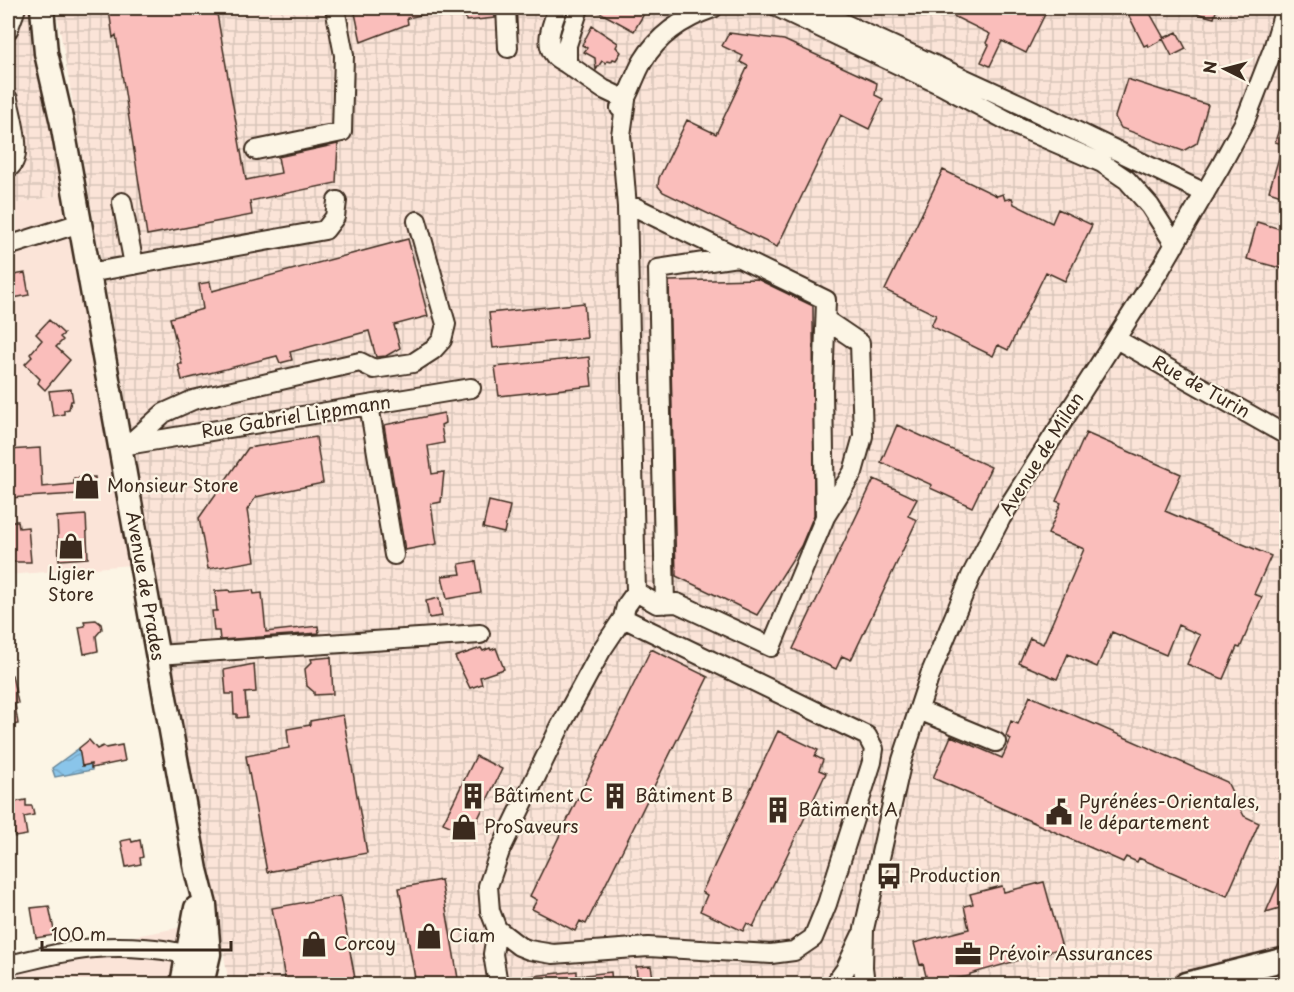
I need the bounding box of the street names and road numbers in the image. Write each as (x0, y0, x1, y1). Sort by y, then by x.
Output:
street label: Rue de Turin (1148, 348, 1255, 424)
street label: Avenue de Milan (992, 386, 1090, 520)
street label: Rue Gabriel Lippmann (199, 387, 392, 444)
street label: Avenue de Prades (120, 509, 173, 663)

